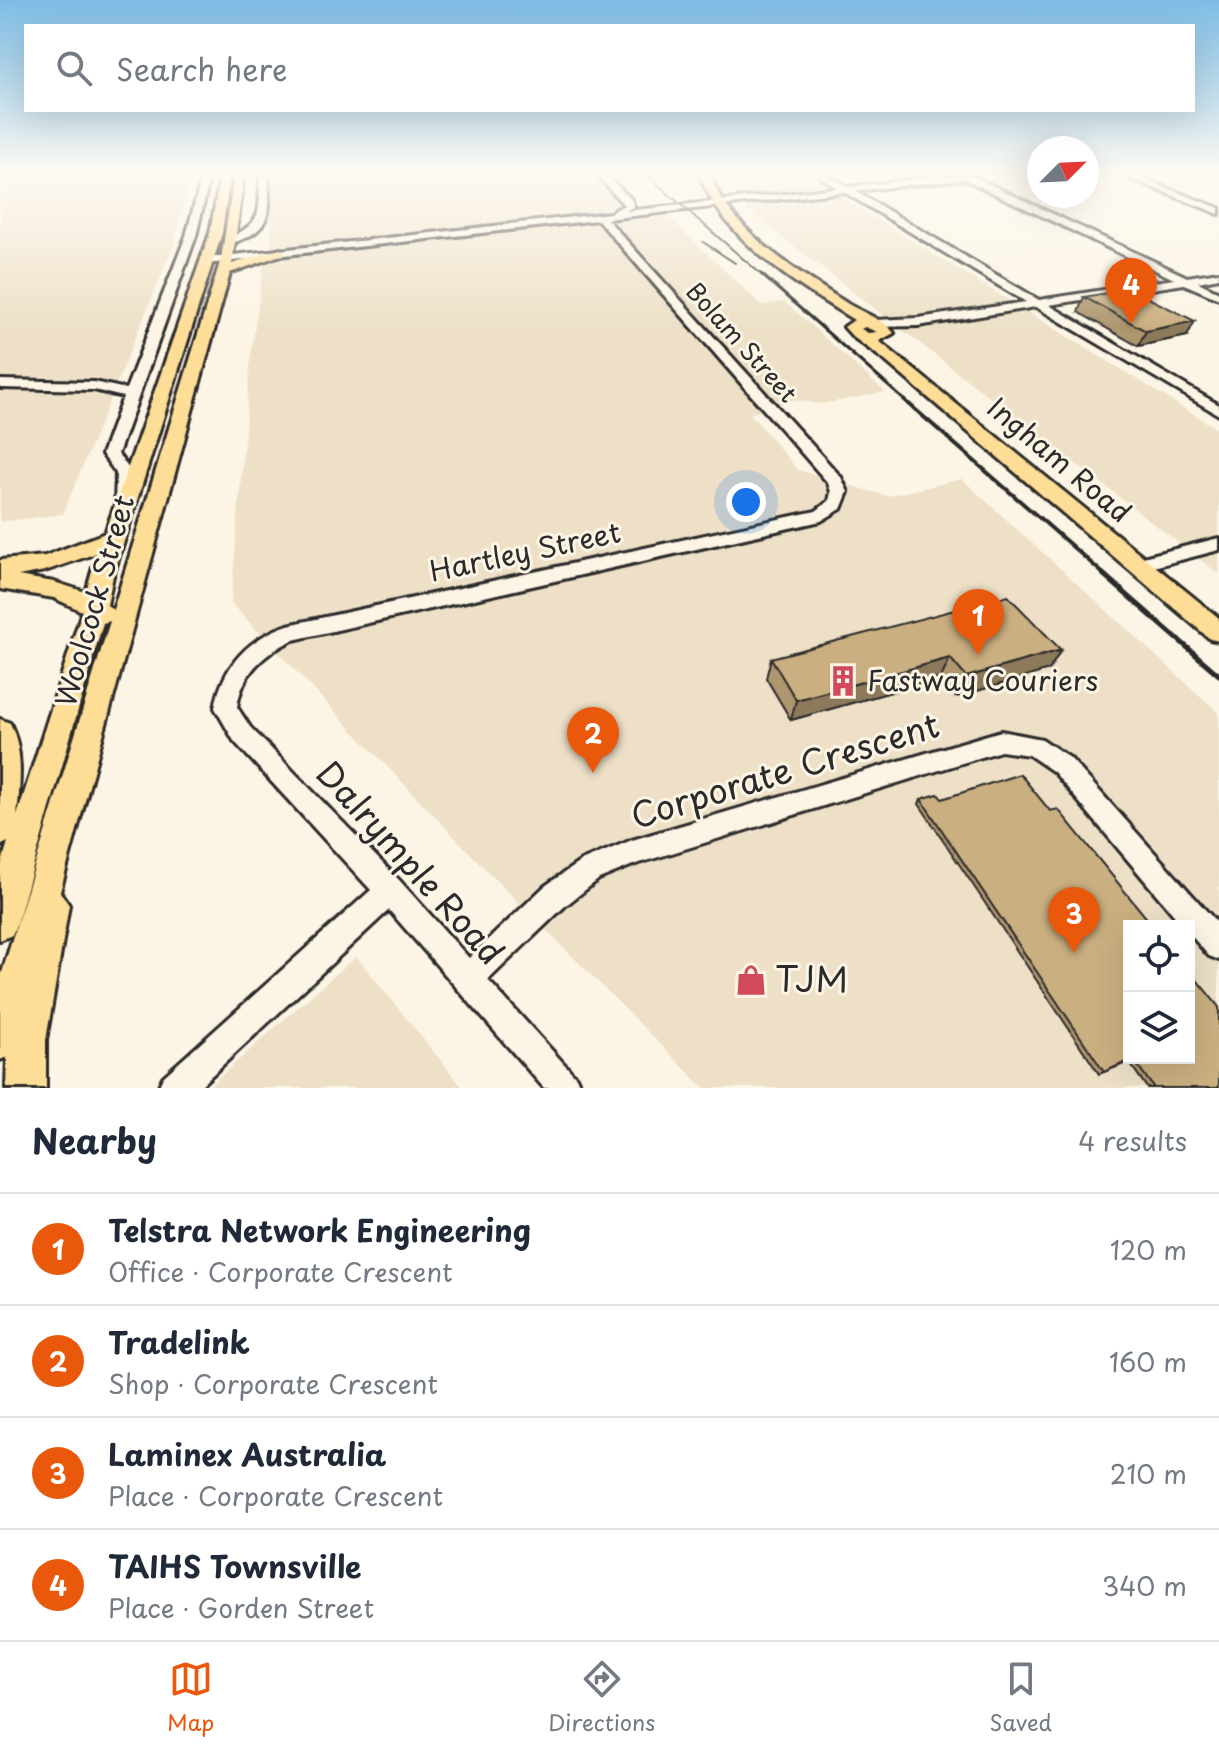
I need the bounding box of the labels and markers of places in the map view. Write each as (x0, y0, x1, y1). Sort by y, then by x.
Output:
pin: 4 (1105, 258, 1157, 324)
pin: 1 (952, 589, 1004, 655)
place label: Fastway Couriers (867, 658, 1098, 701)
building icon: Fastway Couriers (826, 664, 860, 698)
pin: 2 (567, 707, 619, 773)
pin: 3 (1048, 887, 1100, 953)
place label: TJM (775, 952, 848, 1004)
shop icon: TJM (734, 963, 768, 997)

